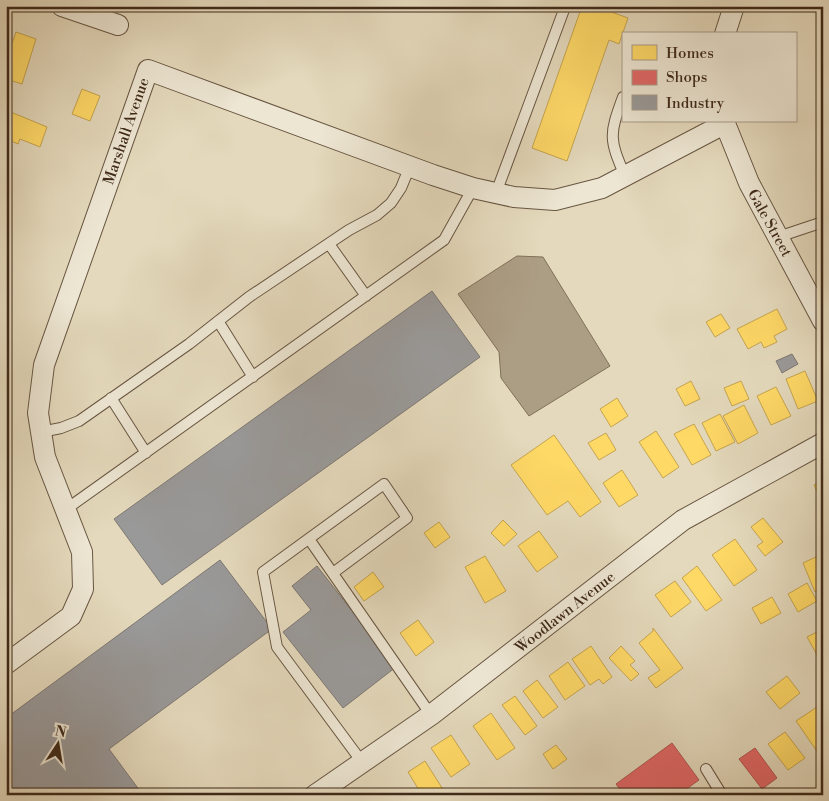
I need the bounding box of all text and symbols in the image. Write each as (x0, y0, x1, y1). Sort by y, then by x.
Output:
legend (622, 32, 796, 122)
text: Homes (666, 44, 714, 63)
text: Shops (666, 68, 707, 87)
street label: Marshall Avenue (99, 75, 154, 187)
text: Industry (666, 94, 725, 113)
street label: Gale Street (743, 186, 796, 261)
street label: Woodlawn Avenue (511, 567, 619, 658)
north arrow (32, 718, 82, 768)
text: N (53, 722, 68, 742)

